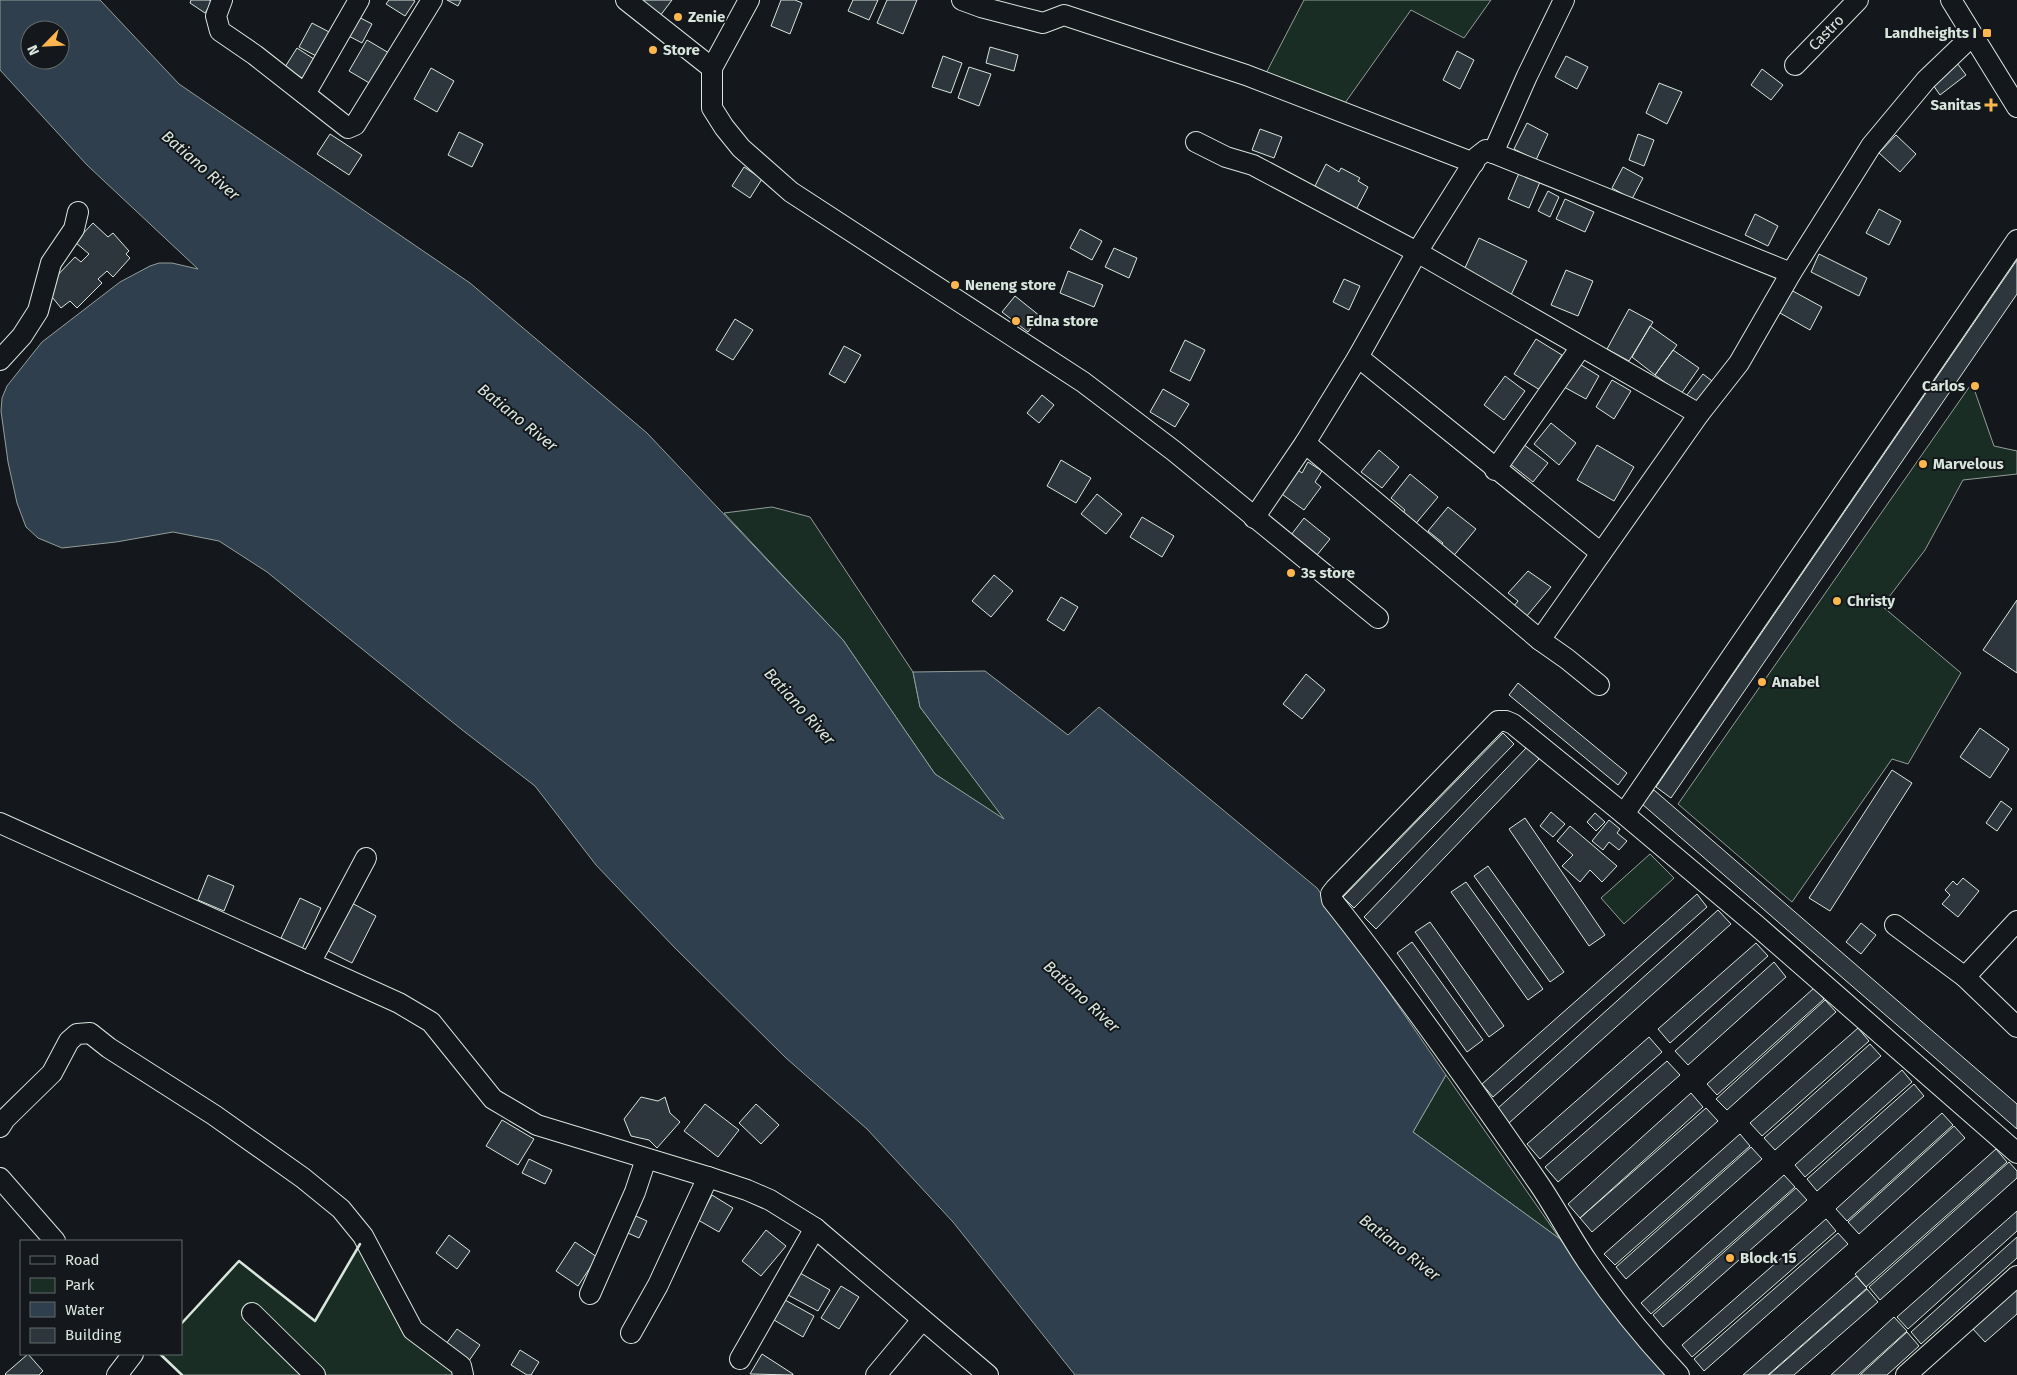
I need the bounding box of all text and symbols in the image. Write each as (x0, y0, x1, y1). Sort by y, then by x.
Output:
place label: Zenie (688, 8, 725, 26)
marker: Zenie (672, 11, 684, 23)
street label: Castro (1805, 11, 1848, 54)
north arrow (20, 20, 70, 70)
place label: Landheights I (1885, 24, 1977, 42)
marker: Landheights I (1981, 27, 1993, 39)
place label: Store (663, 41, 700, 59)
text: N (24, 42, 43, 58)
marker: Store (647, 44, 659, 56)
place label: Sanitas (1930, 96, 1981, 114)
marker: Sanitas (1985, 99, 1997, 111)
water label: Batiano River (158, 126, 244, 205)
place label: Neneng store (965, 276, 1056, 294)
marker: Neneng store (949, 279, 961, 291)
place label: Edna store (1026, 312, 1098, 330)
marker: Edna store (1010, 315, 1022, 327)
place label: Carlos (1922, 377, 1965, 395)
water label: Batiano River (474, 380, 562, 456)
marker: Carlos (1969, 380, 1981, 392)
place label: Marvelous (1933, 455, 2004, 473)
marker: Marvelous (1917, 458, 1929, 470)
place label: 3s store (1300, 564, 1355, 582)
marker: 3s store (1285, 567, 1297, 579)
place label: Christy (1847, 592, 1895, 610)
marker: Christy (1831, 595, 1843, 607)
water label: Batiano River (760, 664, 840, 749)
place label: Anabel (1771, 673, 1820, 691)
marker: Anabel (1756, 676, 1768, 688)
water label: Batiano River (1040, 956, 1124, 1037)
water label: Batiano River (1356, 1210, 1444, 1285)
legend (20, 1240, 182, 1355)
place label: Block 15 (1740, 1249, 1796, 1267)
text: Road (65, 1251, 100, 1269)
marker: Block 15 (1724, 1252, 1736, 1264)
text: Park (65, 1276, 95, 1294)
text: Water (65, 1301, 104, 1319)
text: Building (65, 1326, 121, 1344)

